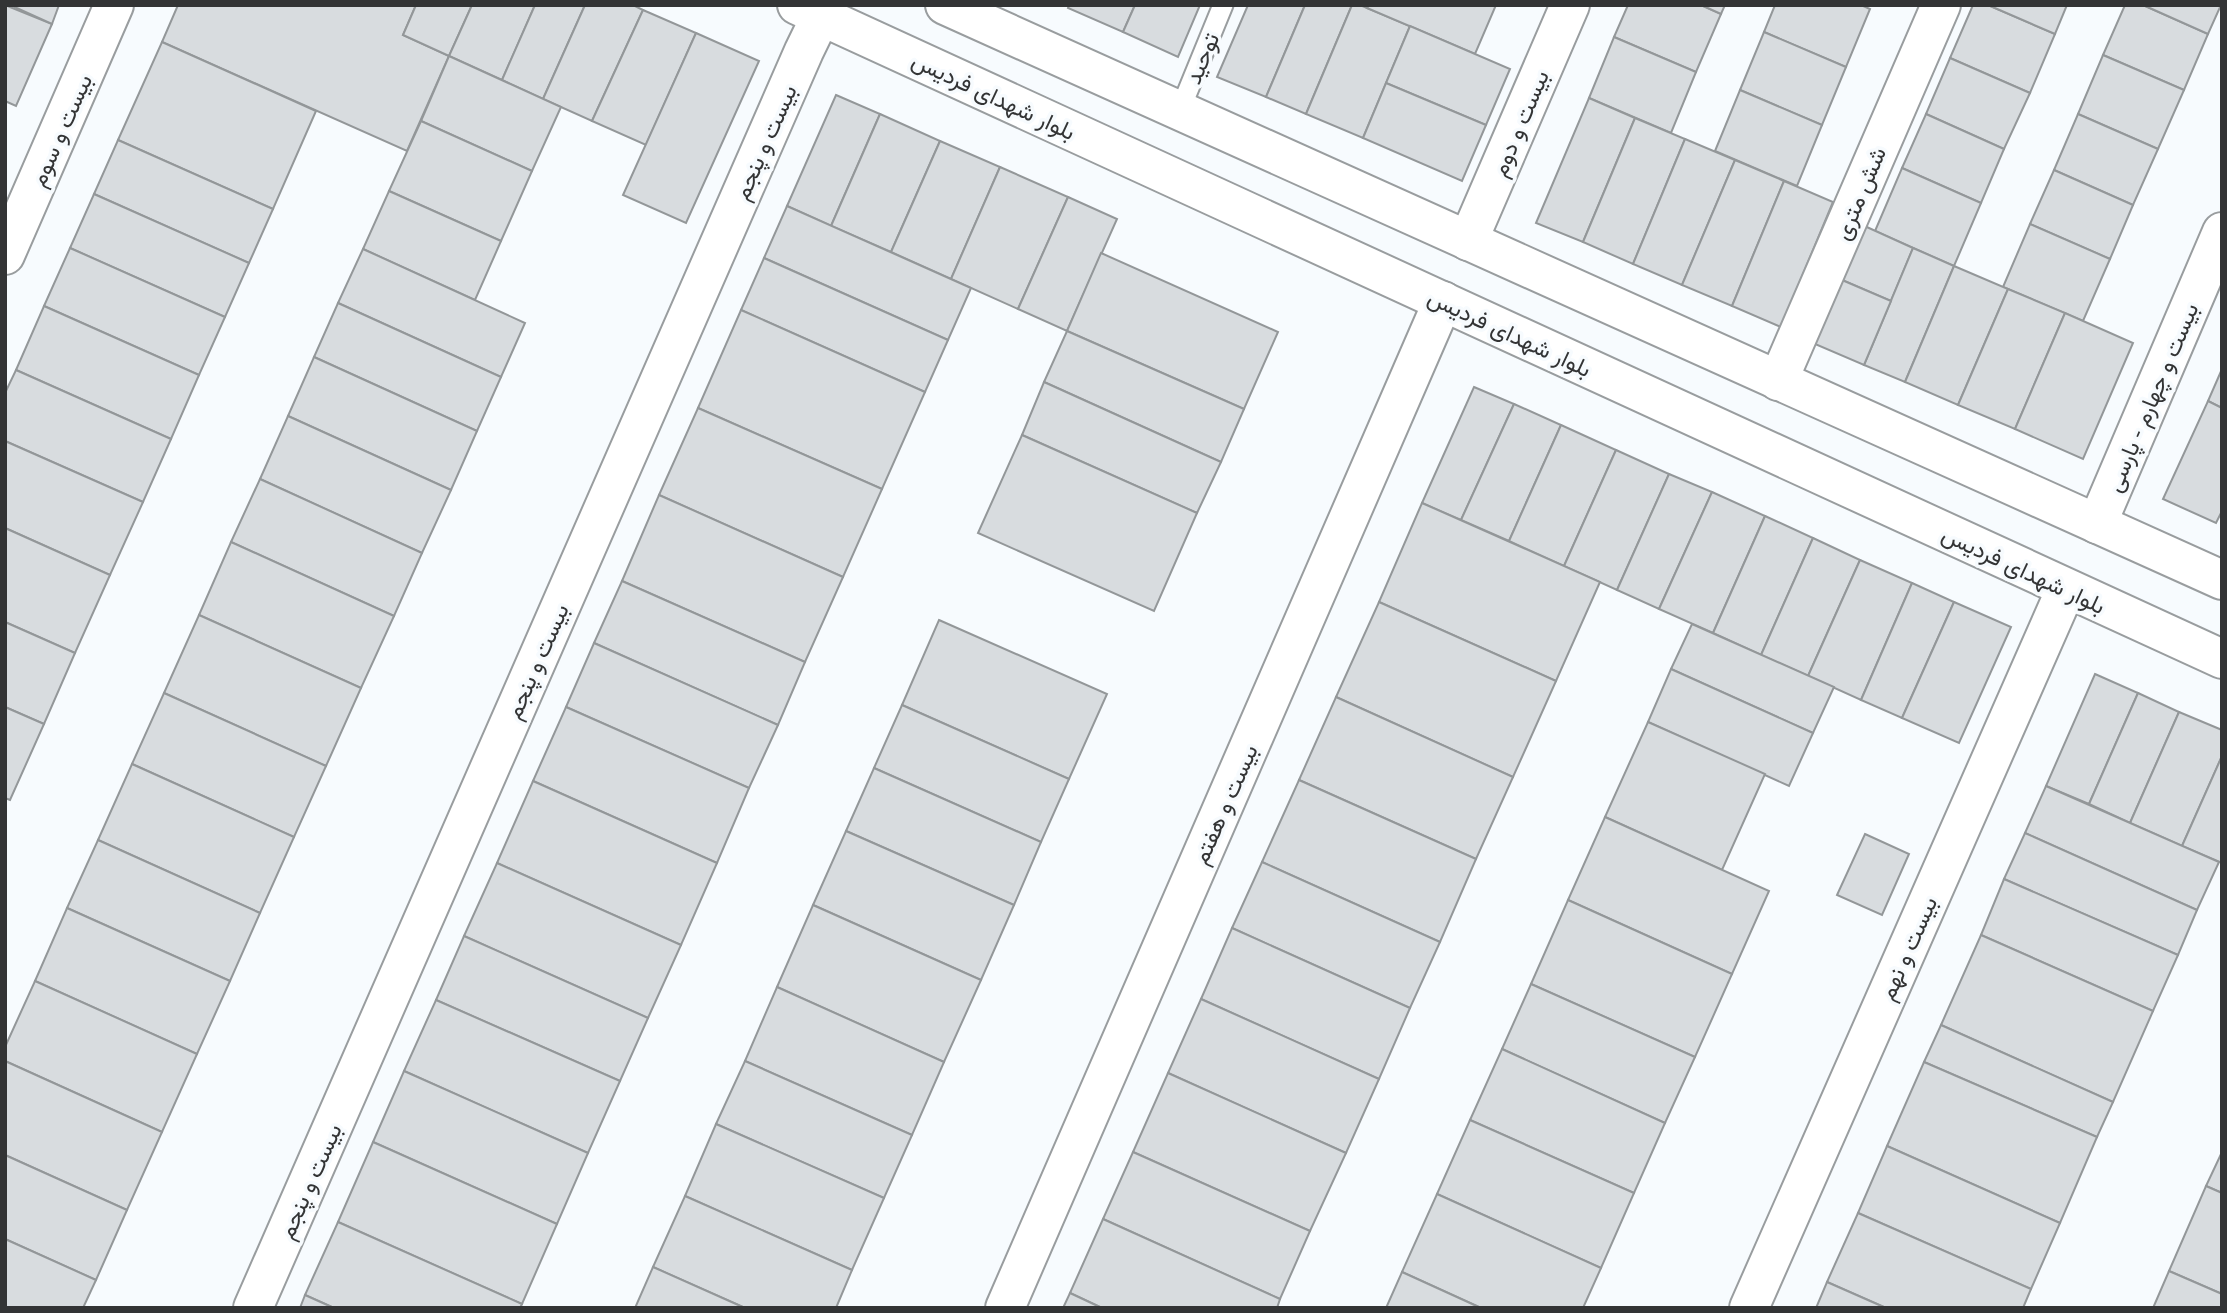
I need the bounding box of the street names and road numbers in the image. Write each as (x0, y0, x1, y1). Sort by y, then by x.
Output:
street label: توحید (1176, 27, 1226, 89)
street label: بلوار شهدای فردیس (907, 43, 1081, 147)
street label: بیست و دوم (1482, 65, 1556, 181)
street label: بیست و سوم (21, 69, 99, 191)
street label: بیست و پنجم (724, 79, 805, 205)
street label: شش متری (1825, 142, 1893, 244)
street label: بلوار شهدای فردیس (1423, 280, 1597, 384)
street label: بیست و چهارم - پارسی (2097, 298, 2206, 497)
street label: بلوار شهدای فردیس (1937, 517, 2111, 621)
street label: بیست و پنجم (496, 598, 577, 724)
street label: بیست و هفتم (1183, 739, 1265, 869)
street label: بیست و نهم (1870, 891, 1944, 1005)
street label: بیست و پنجم (269, 1118, 350, 1244)

